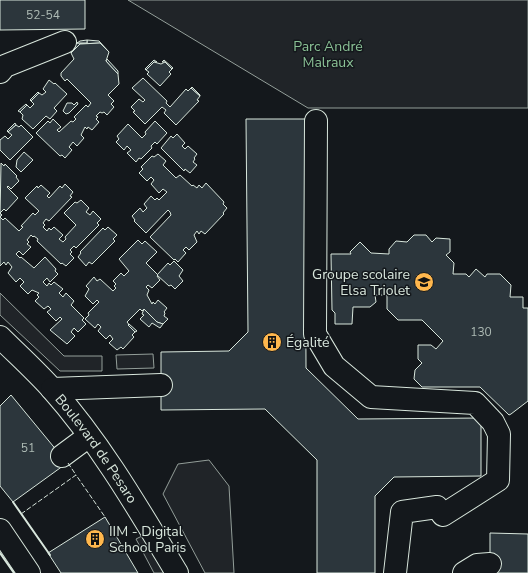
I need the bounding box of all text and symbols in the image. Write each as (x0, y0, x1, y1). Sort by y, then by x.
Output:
house number: 52-54 (26, 7, 60, 23)
park label: Parc André Malraux (293, 37, 363, 72)
place label: Groupe scolaire Elsa Triolet (312, 265, 410, 300)
school or university icon: Groupe scolaire Elsa Triolet (413, 271, 435, 293)
house number: 130 (470, 324, 492, 340)
building icon: Égalité (261, 331, 283, 353)
place label: Égalité (286, 333, 329, 352)
street label: Boulevard de Pesaro (51, 390, 142, 507)
house number: 51 (21, 440, 35, 456)
place label: IIM - Digital School Paris (109, 522, 187, 557)
building icon: IIM - Digital School Paris (84, 528, 106, 550)

